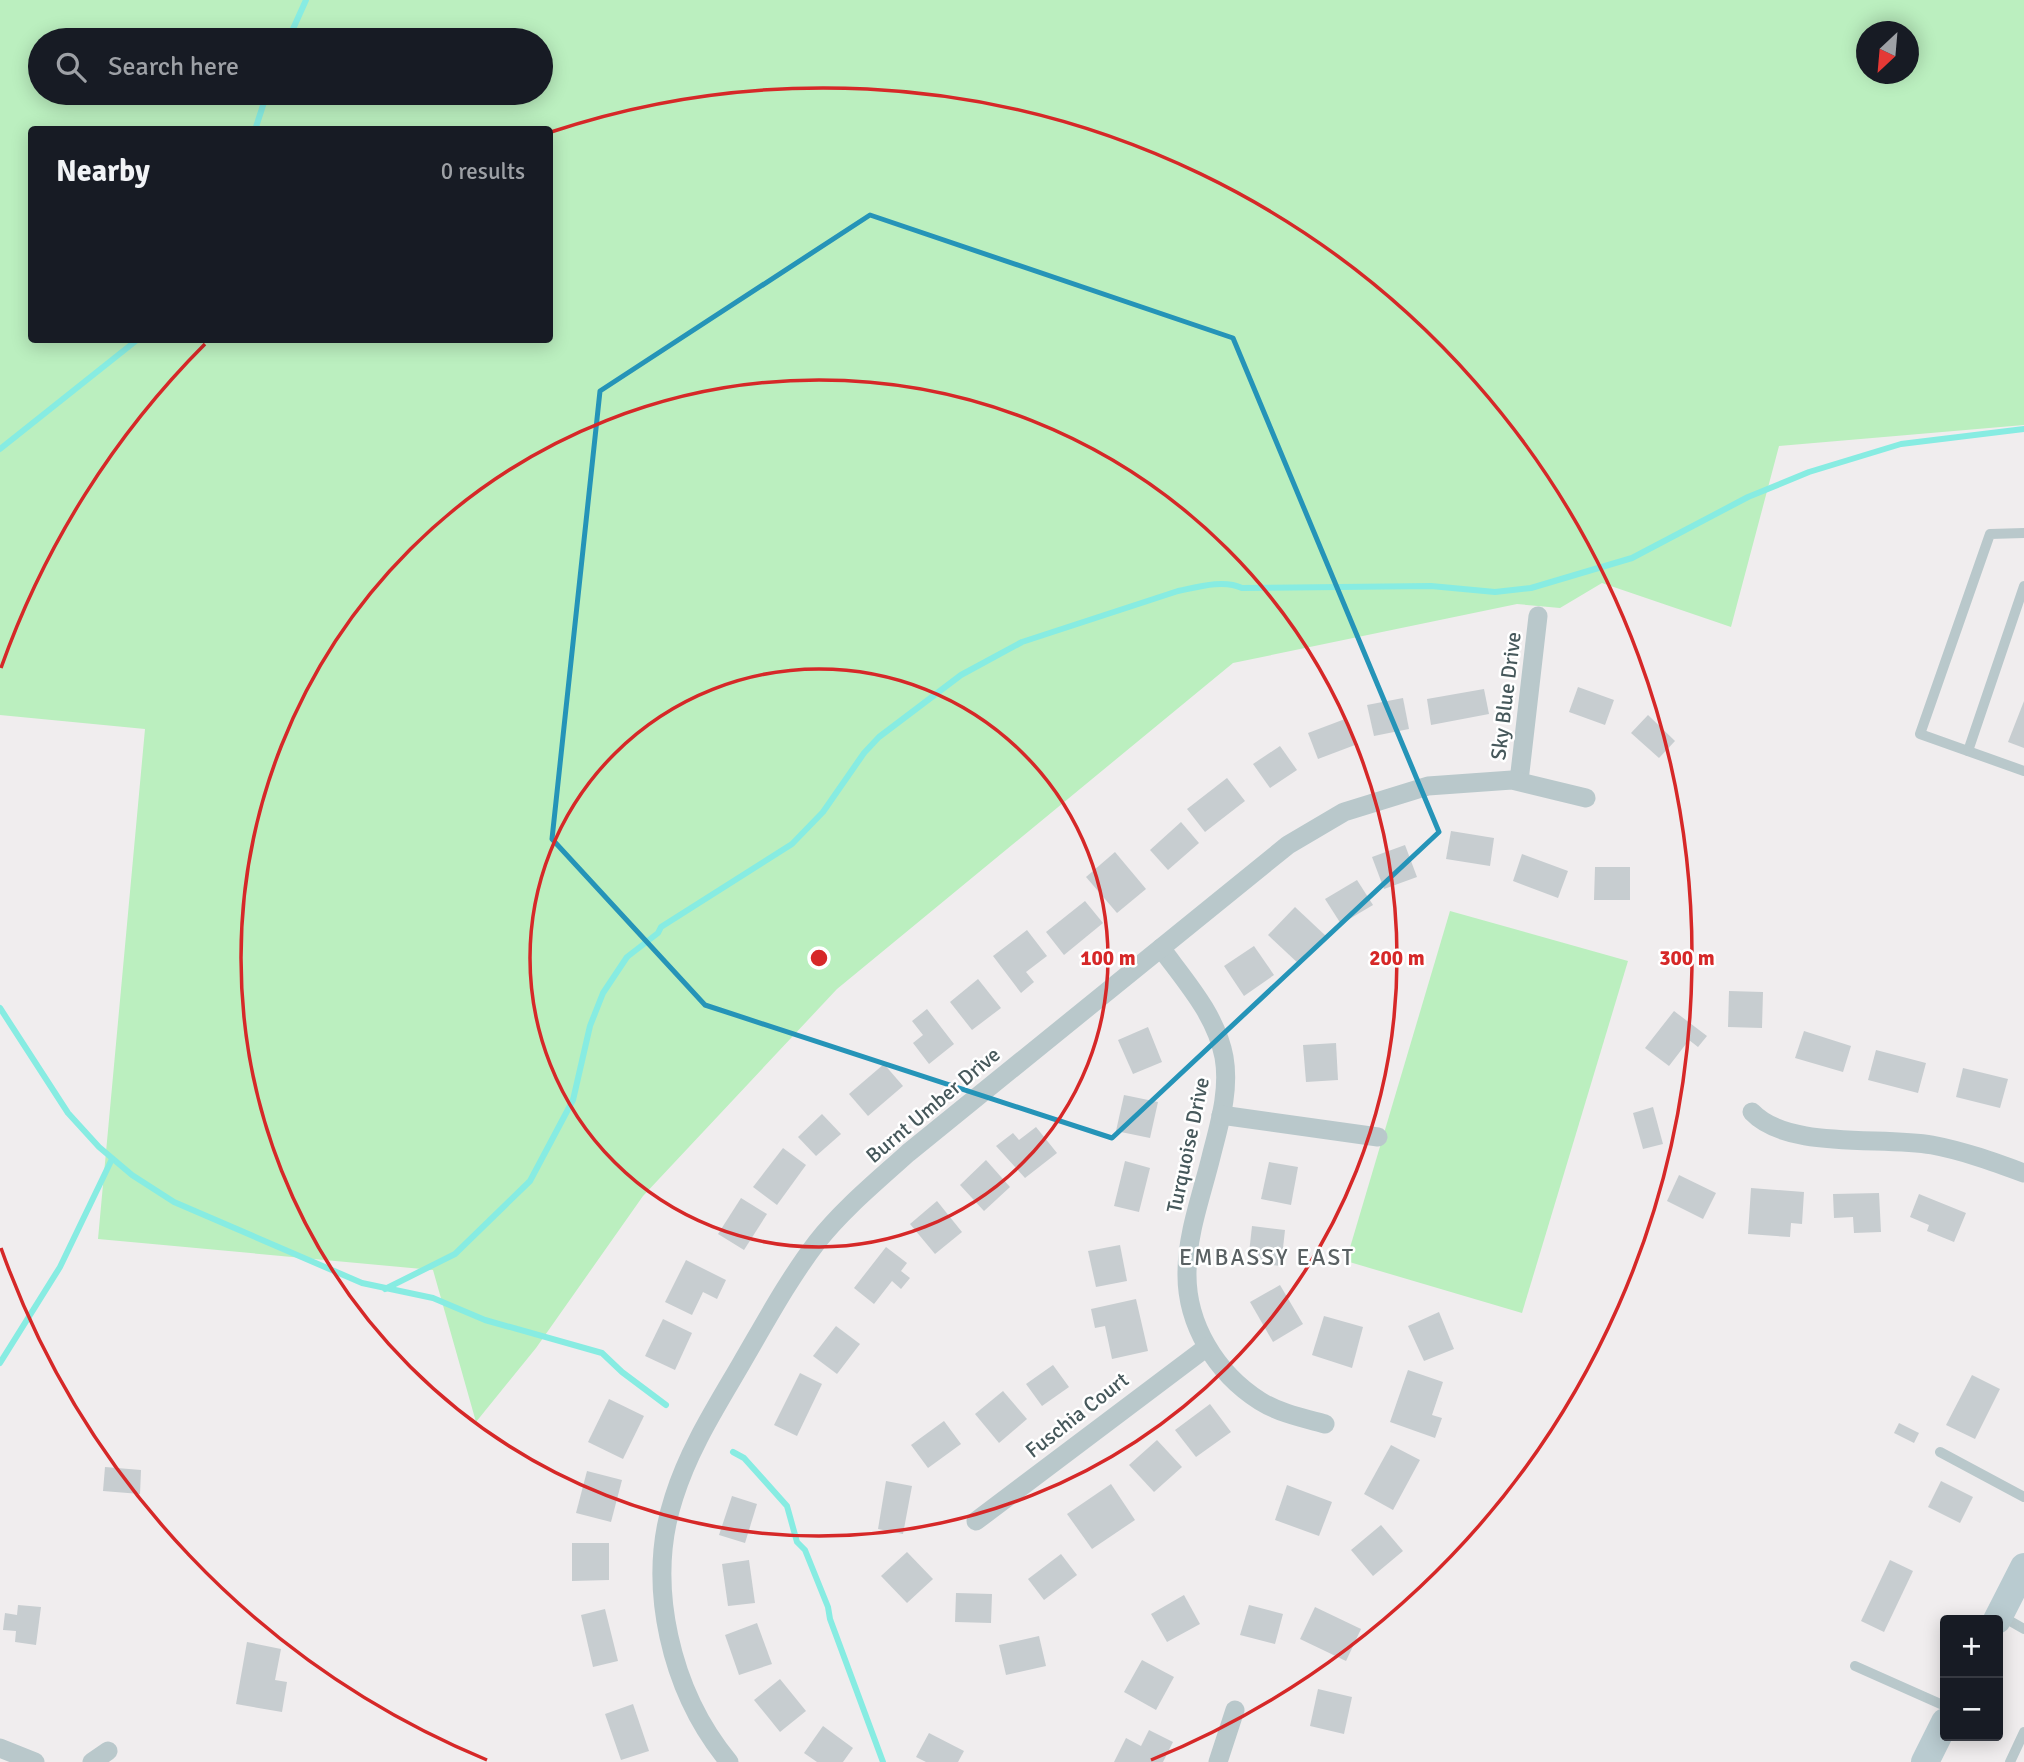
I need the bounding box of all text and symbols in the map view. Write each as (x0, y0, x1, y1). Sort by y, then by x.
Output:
north arrow (1856, 21, 1919, 84)
search box (28, 28, 553, 105)
icon: search (52, 48, 90, 86)
text: Search here (108, 51, 239, 83)
text: Nearby (56, 153, 150, 190)
text: 0 results (441, 157, 525, 186)
street label: Sky Blue Drive (1485, 630, 1527, 762)
text: 100 m (1080, 945, 1136, 971)
text: 200 m (1369, 945, 1425, 971)
text: 300 m (1659, 945, 1715, 971)
centre of rings (807, 946, 831, 970)
street label: Burnt Umber Drive (861, 1041, 1005, 1169)
street label: Turquoise Drive (1161, 1075, 1215, 1215)
district label: EMBASSY EAST (1179, 1243, 1355, 1272)
street label: Fuschia Court (1020, 1367, 1134, 1463)
map controls (1940, 1615, 2003, 1741)
button: + (1940, 1615, 2003, 1678)
button: − (1940, 1678, 2003, 1741)

